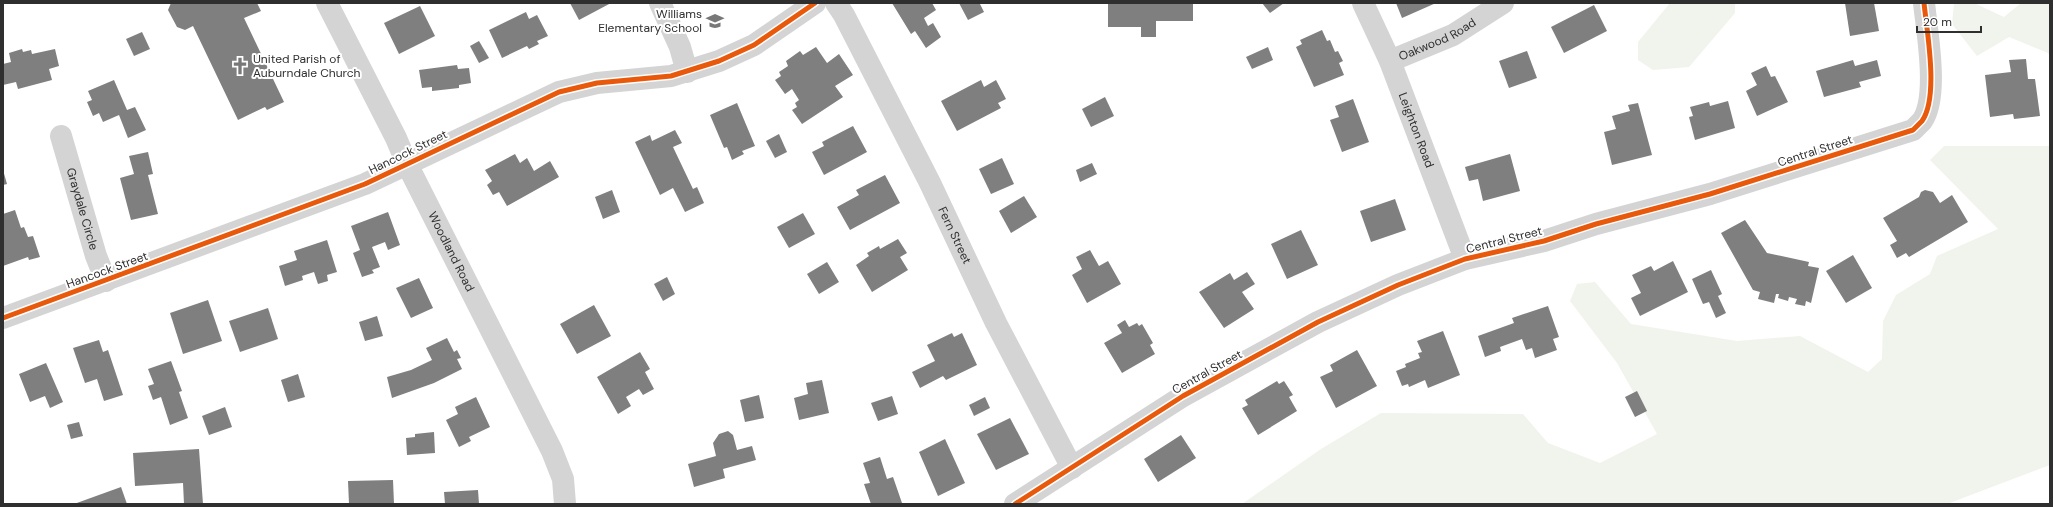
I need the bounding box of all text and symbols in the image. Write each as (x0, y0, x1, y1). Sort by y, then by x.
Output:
place label: Williams Elementary School (598, 6, 702, 36)
scale bar (1917, 8, 1981, 34)
school or university icon: Williams Elementary School (705, 11, 725, 31)
street label: Oakwood Road (1396, 14, 1479, 65)
text: 20 m (1923, 14, 1952, 30)
place label: United Parish of Auburndale Church (253, 51, 361, 81)
church icon: United Parish of Auburndale Church (230, 56, 250, 76)
street label: Leighton Road (1395, 90, 1438, 170)
street label: Hancock Street (366, 126, 450, 178)
street label: Central Street (1776, 131, 1855, 171)
street label: Graydale Circle (63, 166, 102, 252)
street label: Fern Street (934, 204, 975, 267)
street label: Woodland Road (424, 209, 478, 294)
street label: Central Street (1464, 223, 1544, 257)
street label: Hancock Street (64, 248, 150, 292)
street label: Central Street (1169, 346, 1245, 398)

